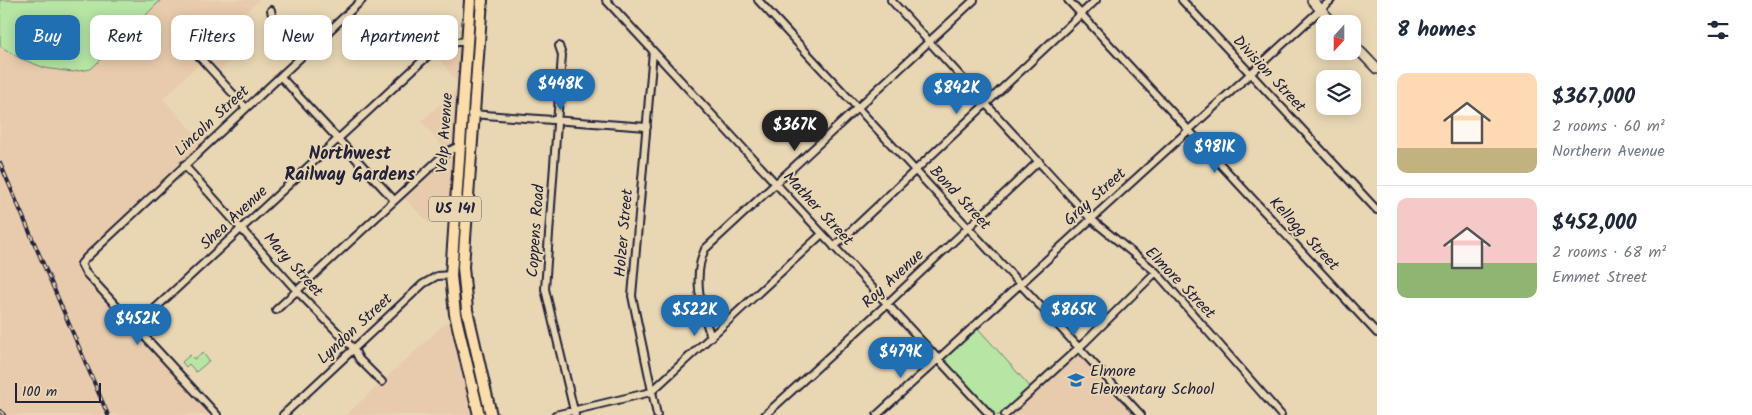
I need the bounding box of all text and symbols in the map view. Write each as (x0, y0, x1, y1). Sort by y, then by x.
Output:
text: 8 homes (1397, 14, 1476, 47)
chip: Buy (15, 15, 80, 60)
chip: Rent (90, 15, 161, 60)
chip: Filters (171, 15, 254, 60)
chip: New (264, 15, 332, 60)
chip: Apartment (342, 15, 458, 60)
north arrow (1316, 15, 1361, 60)
map controls (1316, 15, 1361, 115)
icon: filters (1704, 16, 1732, 44)
street label: Division Street (1226, 30, 1312, 119)
pin: $448K (526, 68, 596, 111)
button: layers (1316, 70, 1361, 115)
text: $448K (538, 72, 584, 97)
pin: $842K (922, 72, 992, 115)
text: $842K (934, 76, 980, 101)
street label: Lincoln Street (169, 79, 256, 162)
text: $367,000 (1552, 81, 1635, 114)
street label: Velp Avenue (430, 92, 460, 174)
icon: home (1437, 93, 1497, 153)
pin: $367K (760, 110, 830, 152)
text: $367K (773, 113, 817, 138)
text: 2 rooms · 60 m² (1552, 114, 1665, 139)
pin: $981K (1180, 132, 1250, 174)
text: $981K (1194, 135, 1236, 160)
text: Northern Avenue (1552, 139, 1665, 164)
district label: Northwest Railway Gardens (284, 140, 416, 190)
street label: Bond Street (923, 160, 997, 237)
street label: Gray Street (1058, 161, 1133, 232)
street label: Mather Street (777, 166, 860, 253)
street label: Shea Avenue (194, 180, 274, 256)
street label: Coppens Road (520, 183, 552, 278)
street label: Holzer Street (608, 187, 640, 278)
street label: Kellogg Street (1263, 191, 1346, 277)
road number: US 141 (429, 196, 481, 222)
text: $452,000 (1552, 207, 1637, 240)
icon: home (1437, 218, 1497, 278)
street label: Mary Street (257, 227, 330, 304)
text: 2 rooms · 68 m² (1552, 240, 1666, 265)
street label: Elmore Street (1139, 241, 1222, 326)
street label: Roy Avenue (856, 243, 930, 315)
text: Emmet Street (1552, 265, 1647, 290)
street label: Lyndon Street (312, 287, 399, 371)
pin: $522K (660, 294, 730, 337)
pin: $865K (1039, 294, 1109, 337)
text: $522K (672, 298, 718, 323)
text: $865K (1051, 298, 1097, 323)
pin: $452K (103, 304, 173, 346)
text: $452K (115, 307, 161, 332)
pin: $479K (866, 336, 936, 379)
text: $479K (879, 340, 923, 365)
place label: Elmore Elementary School (1090, 359, 1215, 402)
school or university icon: Elmore Elementary School (1066, 370, 1086, 390)
scale bar (15, 380, 101, 403)
text: 100 m (22, 381, 57, 403)

